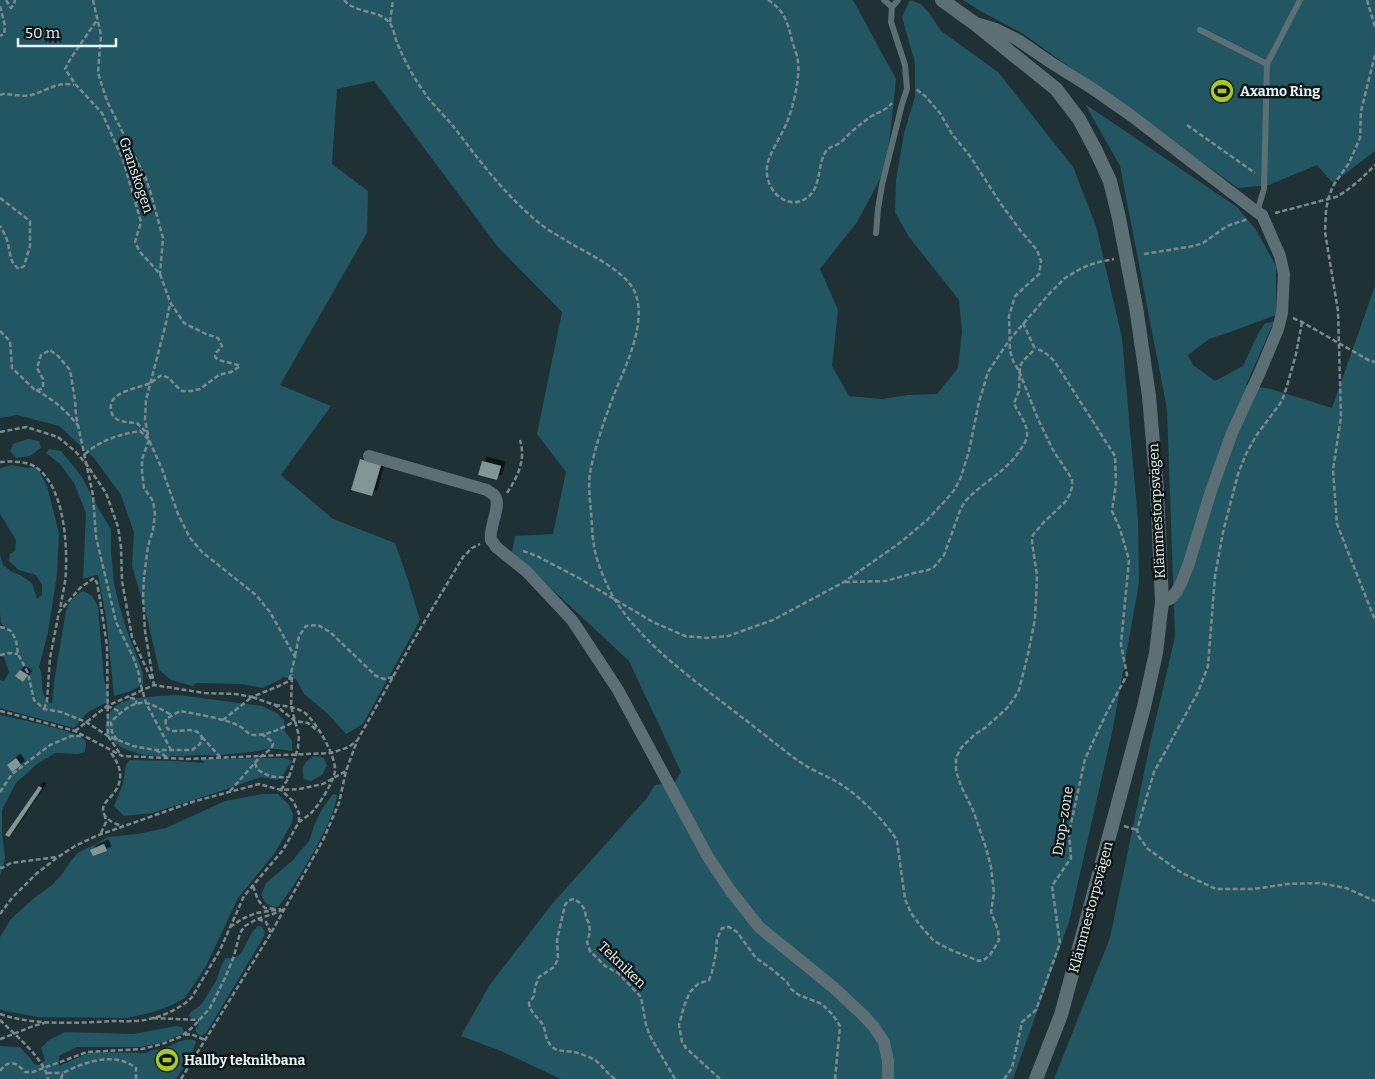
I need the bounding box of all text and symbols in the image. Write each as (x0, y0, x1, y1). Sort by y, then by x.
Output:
scale bar (18, 15, 115, 47)
text: 50 m (25, 24, 61, 42)
sports icon: Axamo Ring (1209, 78, 1235, 104)
place label: Axamo Ring (1240, 83, 1320, 100)
street label: Granskogen (115, 135, 157, 215)
street label: Klämmestorpsvägen (1145, 443, 1169, 579)
street label: Drop-zone (1049, 785, 1077, 857)
street label: Klämmestorpsvägen (1065, 839, 1117, 974)
street label: Tekniken (595, 938, 650, 992)
sports icon: Hallby teknikbana (154, 1047, 180, 1073)
place label: Hallby teknikbana (184, 1052, 306, 1069)

